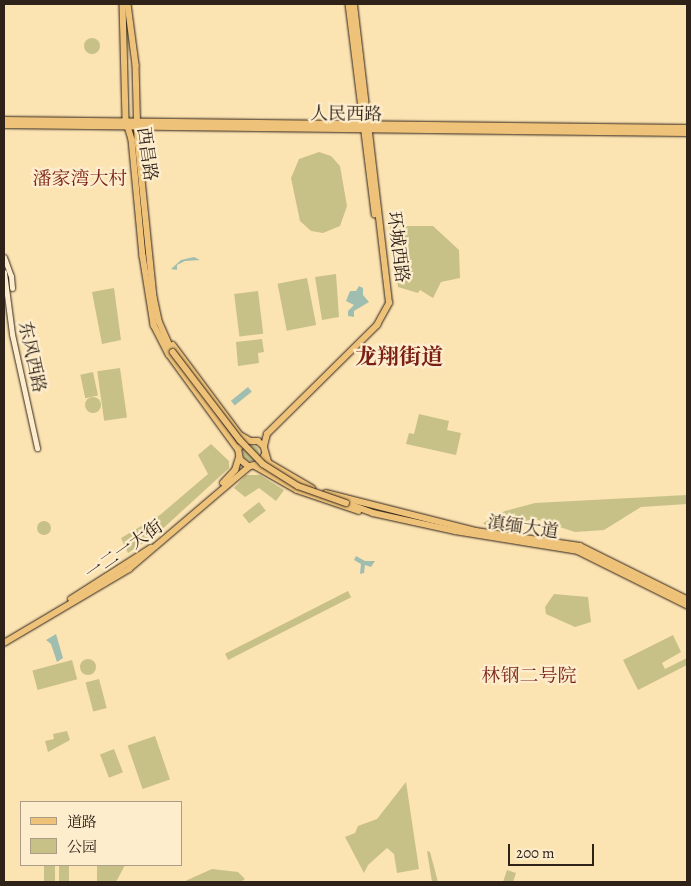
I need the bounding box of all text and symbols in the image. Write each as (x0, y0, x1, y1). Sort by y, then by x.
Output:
street label: 人民西路 (310, 103, 382, 125)
street label: 西昌路 (133, 126, 161, 182)
district label: 潘家湾大村 (33, 169, 127, 191)
street label: 环城西路 (383, 210, 413, 284)
street label: 东风西路 (14, 320, 50, 394)
district label: 龙翔街道 (355, 345, 443, 371)
street label: 滇缅大道 (486, 511, 560, 543)
street label: 一二一大街 (81, 515, 167, 585)
district label: 林钢二号院 (482, 666, 576, 688)
legend (20, 801, 182, 866)
text: 道路 (67, 812, 97, 832)
scale bar (511, 834, 597, 866)
text: 公园 (67, 837, 97, 857)
text: 200 m (516, 843, 555, 863)

